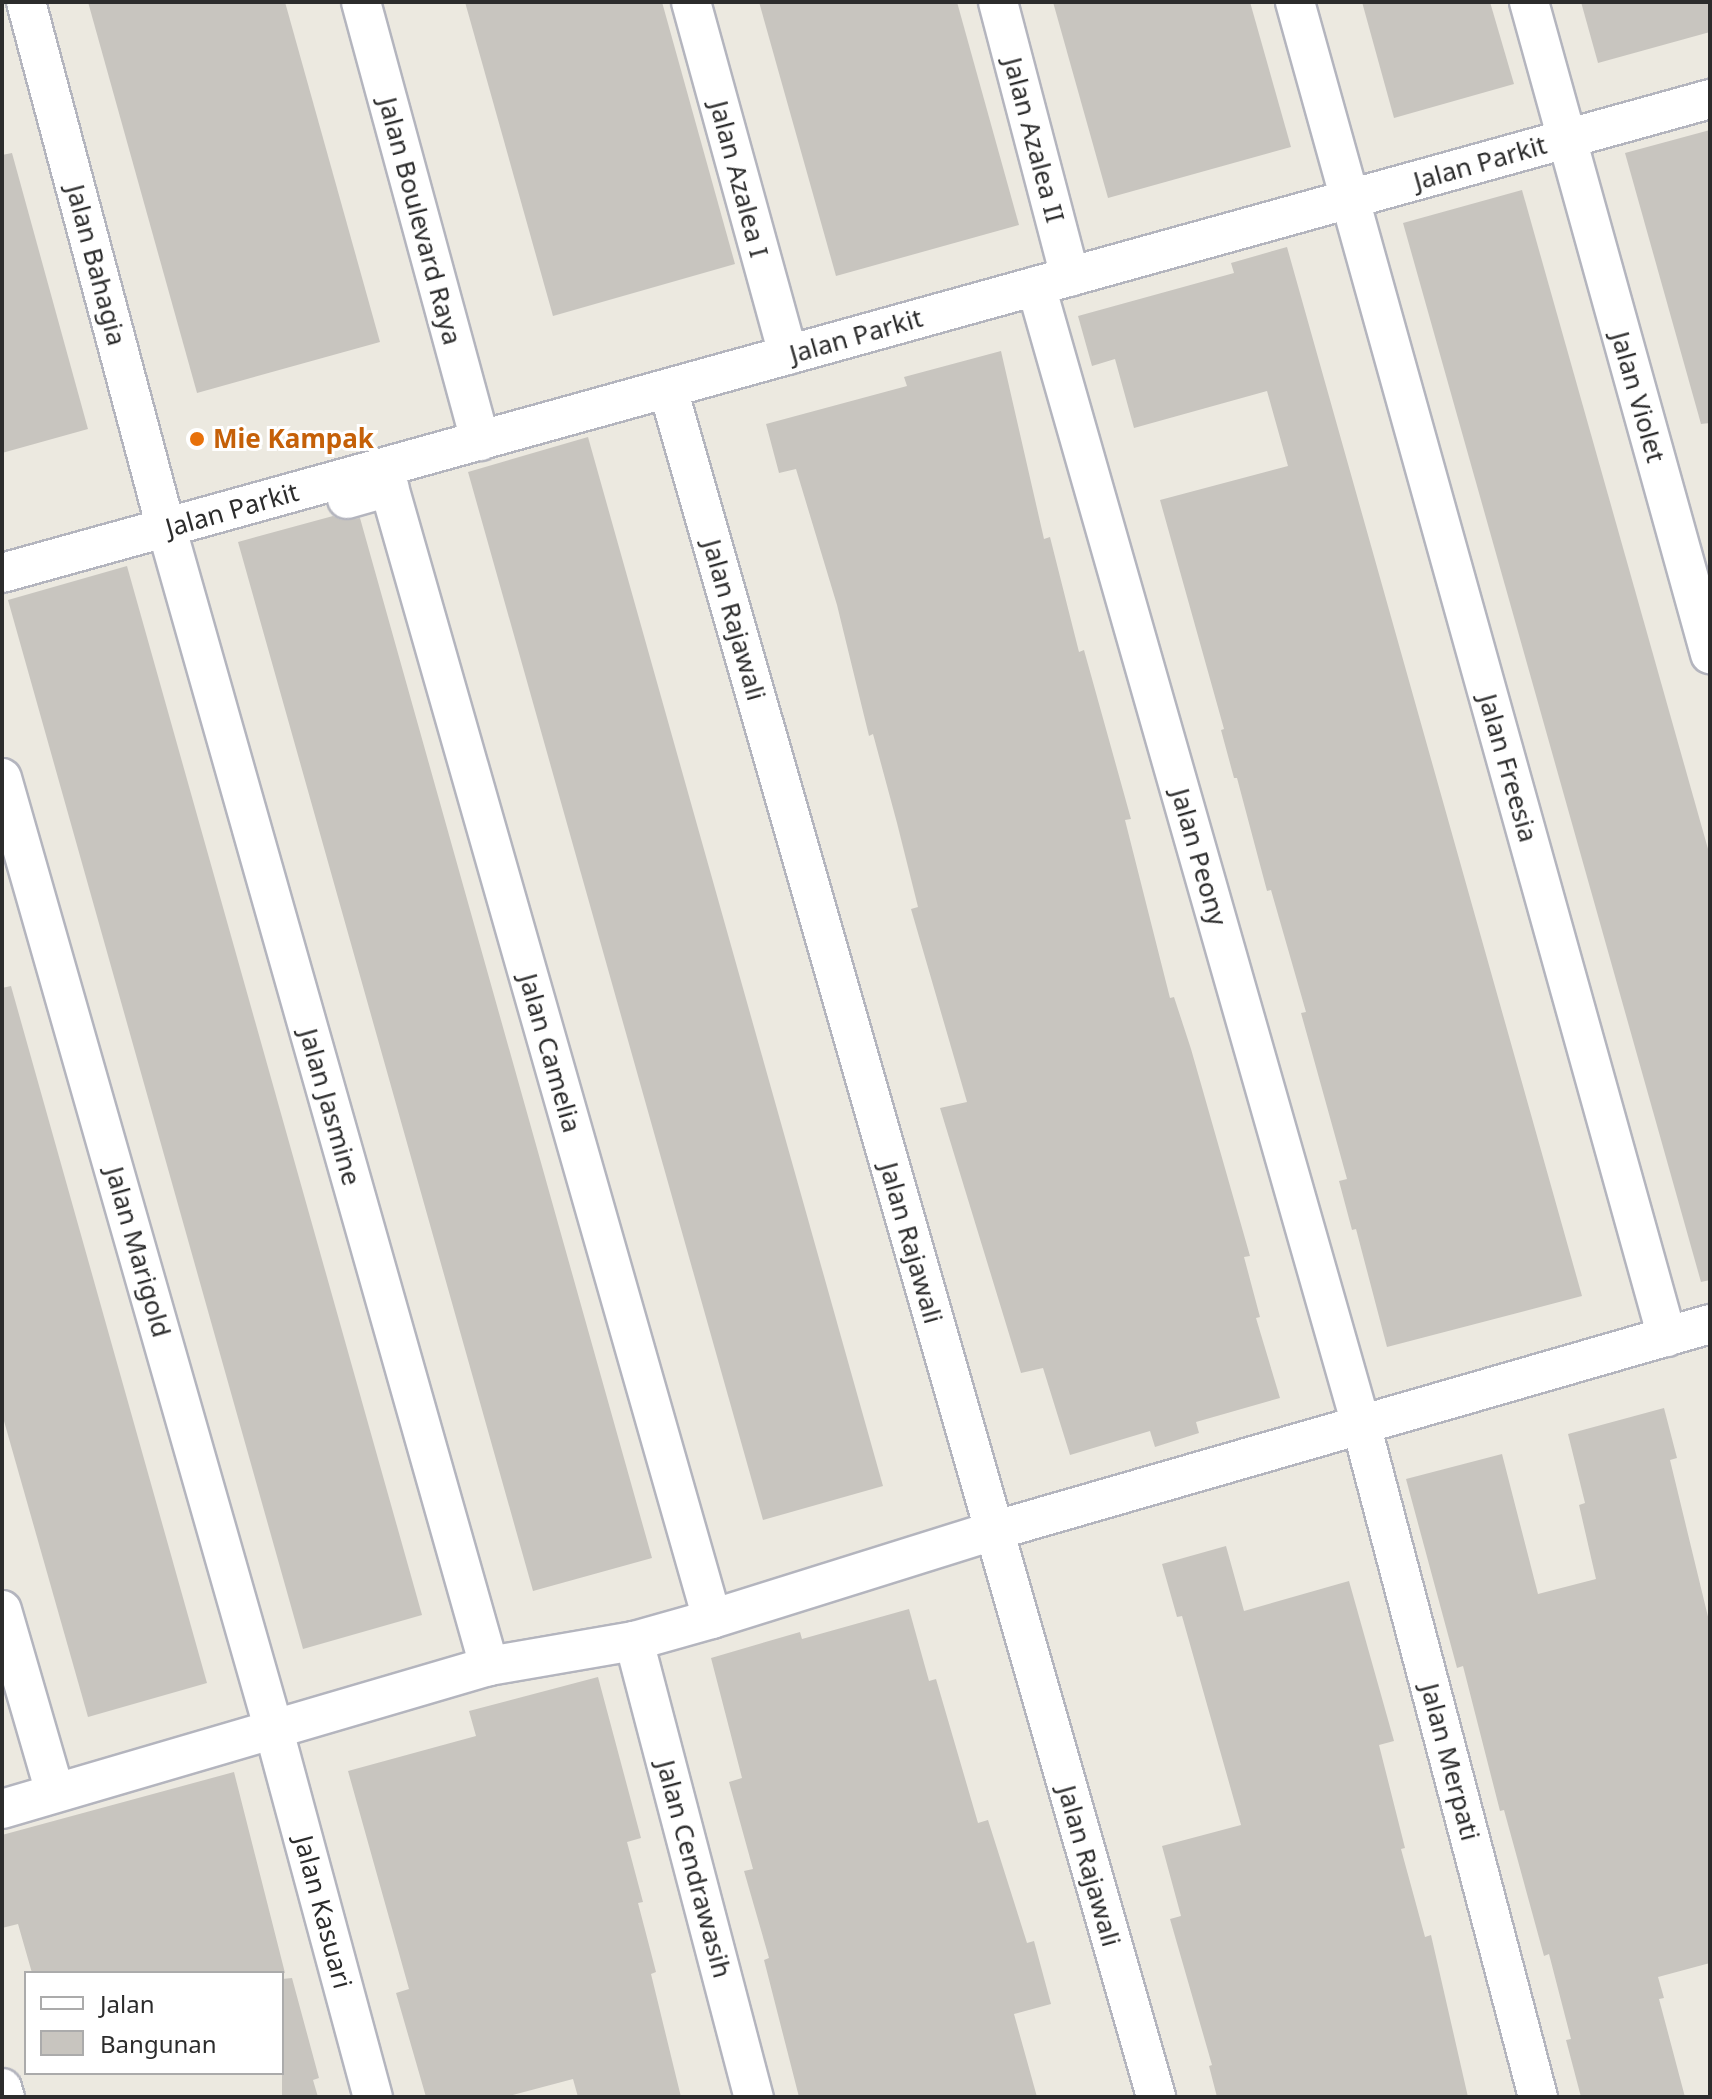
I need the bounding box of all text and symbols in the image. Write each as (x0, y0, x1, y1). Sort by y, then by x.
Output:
street label: Jalan Azalea II (997, 54, 1071, 226)
street label: Jalan Boulevard Raya (372, 94, 468, 348)
street label: Jalan Azalea I (703, 97, 775, 261)
street label: Jalan Parkit (1410, 129, 1550, 197)
street label: Jalan Bahagia (60, 181, 132, 349)
street label: Jalan Parkit (786, 302, 926, 370)
street label: Jalan Violet (1604, 328, 1672, 466)
place label: Mie Kampak (213, 423, 374, 455)
marker: Mie Kampak (188, 430, 206, 448)
street label: Jalan Parkit (162, 476, 302, 544)
street label: Jalan Rajawali (696, 536, 772, 704)
street label: Jalan Freesia (1472, 690, 1544, 846)
street label: Jalan Peony (1165, 785, 1233, 929)
street label: Jalan Camelia (512, 970, 588, 1136)
street label: Jalan Jasmine (293, 1025, 367, 1189)
street label: Jalan Rajawali (873, 1159, 949, 1327)
street label: Jalan Marigold (99, 1163, 177, 1341)
street label: Jalan Merpati (1414, 1680, 1486, 1844)
street label: Jalan Cendrawasih (650, 1757, 738, 1981)
street label: Jalan Rajawali (1051, 1782, 1127, 1950)
street label: Jalan Kasuari (288, 1832, 358, 1992)
legend (24, 1971, 284, 2075)
text: Jalan (100, 1987, 155, 2020)
text: Bangunan (100, 2027, 217, 2060)

